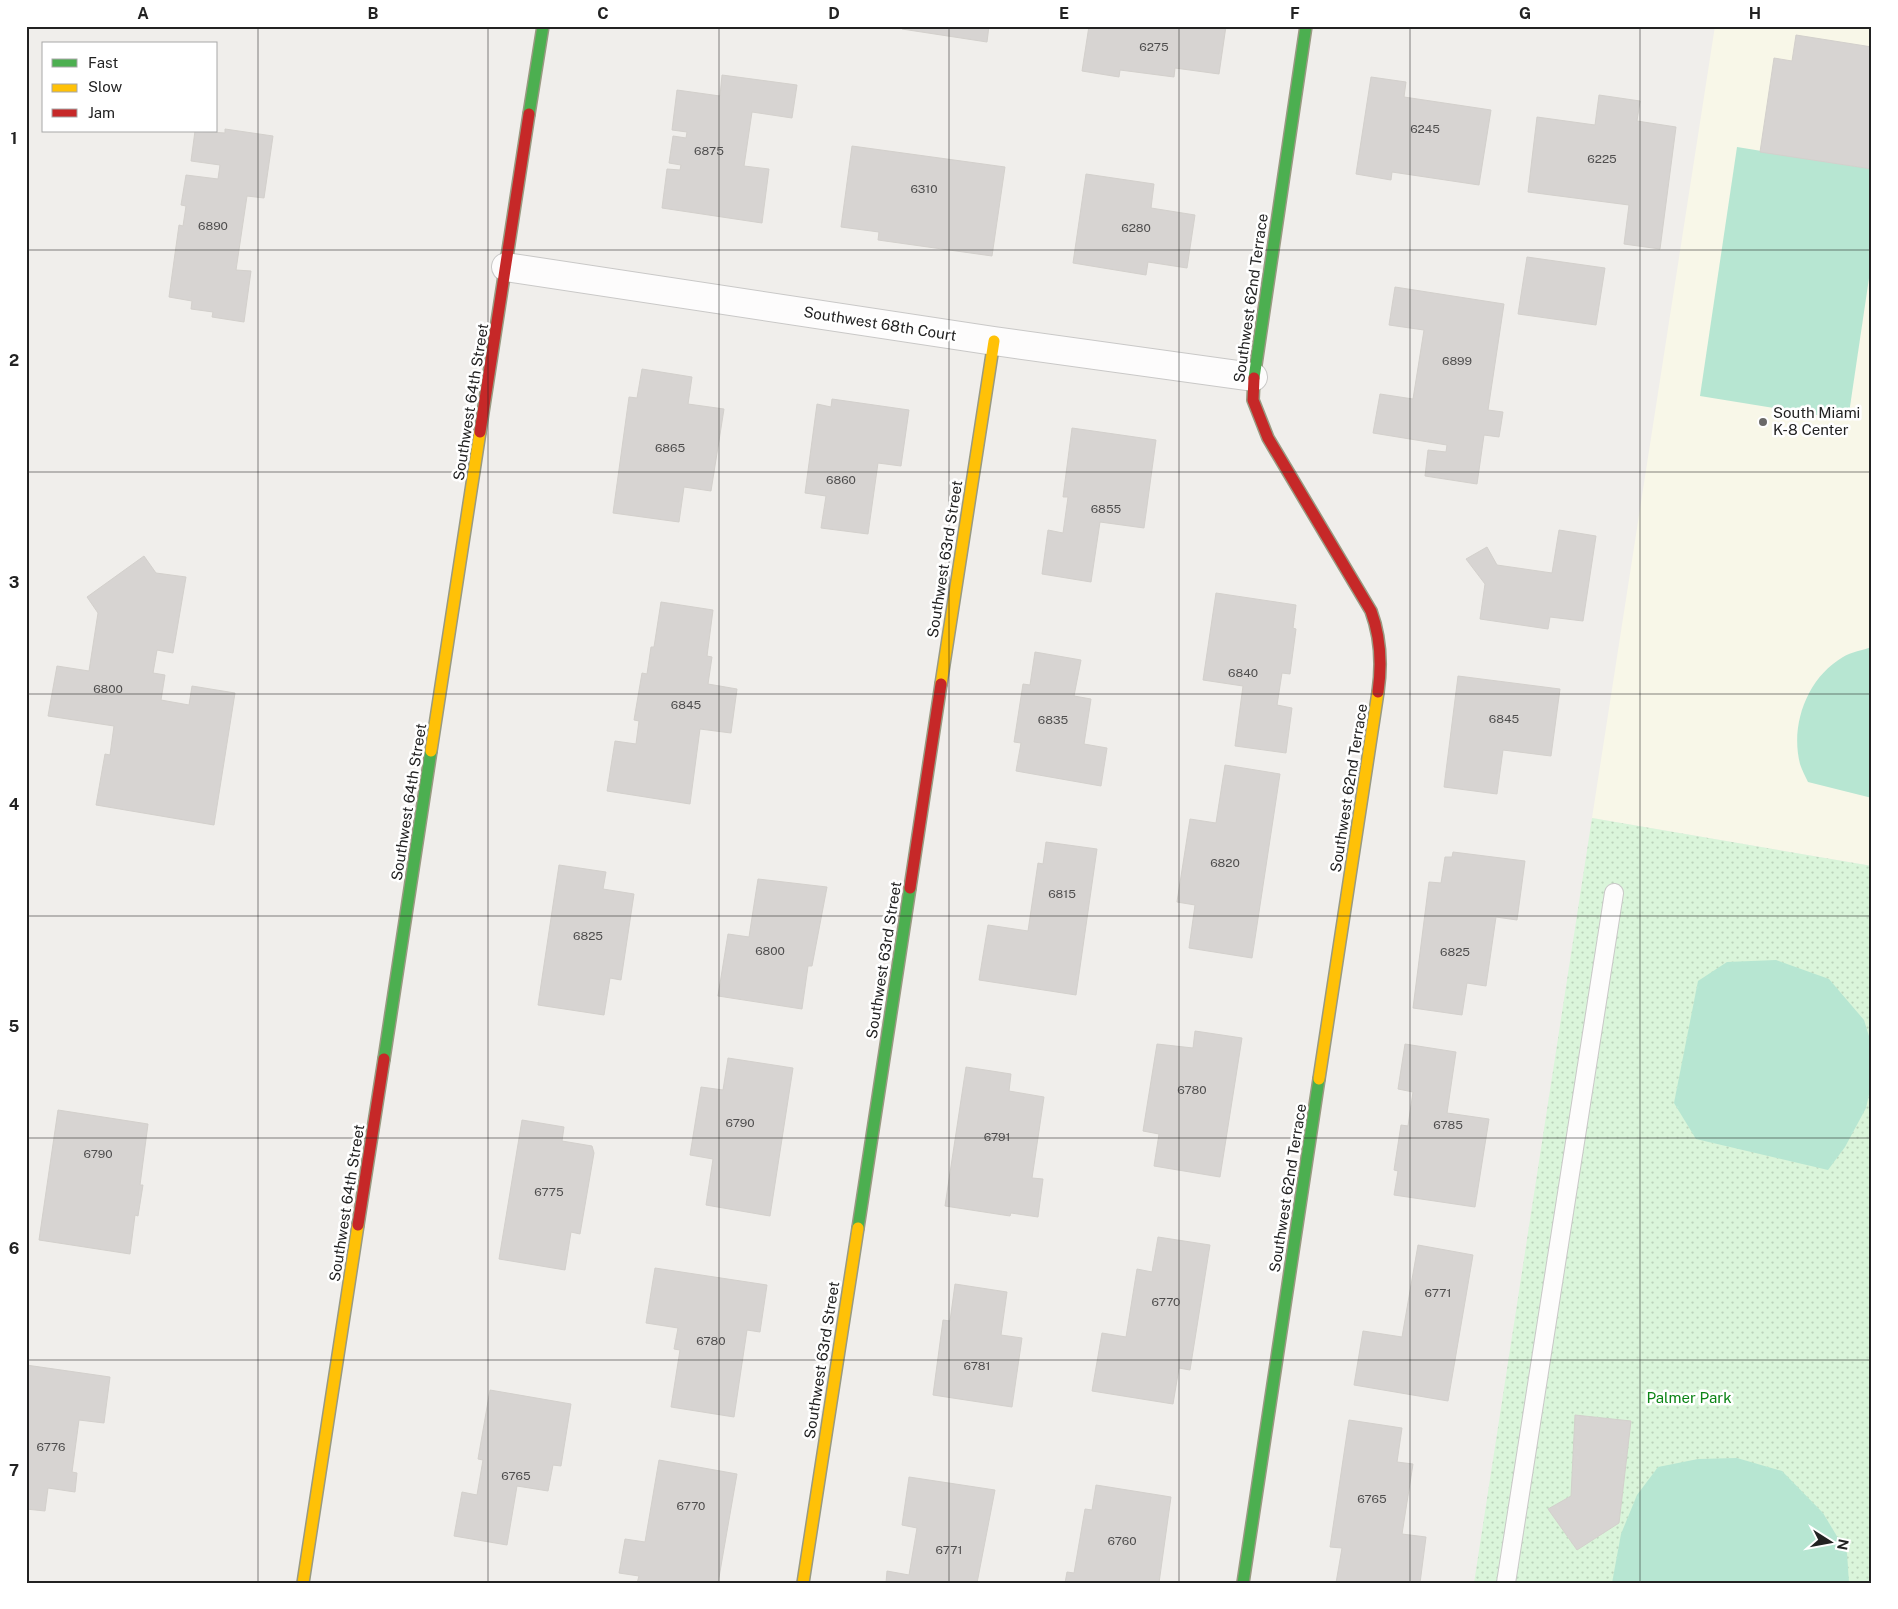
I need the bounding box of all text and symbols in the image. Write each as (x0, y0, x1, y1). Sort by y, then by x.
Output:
text: A (137, 4, 149, 23)
text: B (368, 4, 379, 23)
text: C (597, 4, 609, 23)
text: D (828, 4, 840, 23)
text: E (1059, 4, 1069, 23)
text: F (1290, 4, 1300, 23)
text: G (1519, 4, 1531, 23)
text: H (1749, 4, 1761, 23)
house number: 6275 (1139, 40, 1169, 54)
legend (42, 42, 218, 132)
text: Fast (88, 54, 118, 71)
text: Slow (88, 78, 123, 95)
text: Jam (88, 104, 115, 121)
house number: 6245 (1410, 122, 1440, 136)
text: 1 (11, 129, 17, 148)
house number: 6875 (694, 144, 724, 158)
house number: 6225 (1587, 152, 1617, 166)
house number: 6310 (910, 182, 938, 196)
street label: Southwest 62nd Terrace (1230, 212, 1271, 384)
house number: 6890 (198, 219, 228, 233)
house number: 6280 (1121, 221, 1151, 235)
street label: Southwest 68th Court (802, 303, 958, 344)
street label: Southwest 64th Street (450, 322, 491, 482)
text: 2 (9, 351, 19, 370)
house number: 6899 (1442, 354, 1472, 368)
place label: South Miami K-8 Center (1773, 404, 1860, 438)
marker: South Miami K-8 Center (1757, 416, 1769, 428)
house number: 6865 (655, 441, 685, 455)
house number: 6860 (826, 473, 856, 487)
street label: Southwest 63rd Street (924, 479, 965, 639)
house number: 6855 (1091, 502, 1122, 516)
text: 3 (9, 573, 19, 592)
house number: 6840 (1228, 666, 1258, 680)
house number: 6800 (93, 682, 123, 696)
house number: 6845 (671, 698, 701, 712)
street label: Southwest 62nd Terrace (1327, 702, 1370, 873)
house number: 6845 (1489, 712, 1519, 726)
house number: 6835 (1038, 713, 1068, 727)
street label: Southwest 64th Street (388, 722, 429, 882)
text: 4 (9, 795, 20, 814)
house number: 6820 (1210, 856, 1240, 870)
street label: Southwest 63rd Street (863, 880, 904, 1040)
house number: 6815 (1048, 887, 1076, 901)
house number: 6825 (573, 929, 603, 943)
house number: 6800 (755, 944, 785, 958)
house number: 6825 (1440, 945, 1470, 959)
text: 5 (9, 1017, 20, 1036)
house number: 6780 (1177, 1083, 1207, 1097)
street label: Southwest 62nd Terrace (1266, 1102, 1309, 1273)
house number: 6790 (726, 1116, 754, 1130)
house number: 6785 (1433, 1118, 1463, 1132)
street label: Southwest 64th Street (326, 1123, 367, 1283)
house number: 6791 (984, 1130, 1010, 1144)
house number: 6790 (84, 1147, 112, 1161)
house number: 6775 (534, 1185, 564, 1199)
text: 6 (9, 1239, 19, 1258)
street label: Southwest 63rd Street (801, 1280, 842, 1440)
house number: 6771 (1425, 1286, 1451, 1300)
house number: 6770 (1152, 1295, 1180, 1309)
house number: 6780 (696, 1334, 726, 1348)
house number: 6781 (964, 1359, 990, 1373)
park label: Palmer Park (1646, 1389, 1732, 1406)
house number: 6776 (36, 1440, 66, 1454)
text: 7 (9, 1461, 19, 1480)
house number: 6765 (501, 1469, 531, 1483)
house number: 6765 (1357, 1492, 1387, 1506)
house number: 6770 (677, 1499, 705, 1513)
north arrow (1806, 1516, 1856, 1566)
house number: 6760 (1108, 1534, 1136, 1548)
text: N (1834, 1538, 1852, 1551)
house number: 6771 (936, 1543, 962, 1557)

